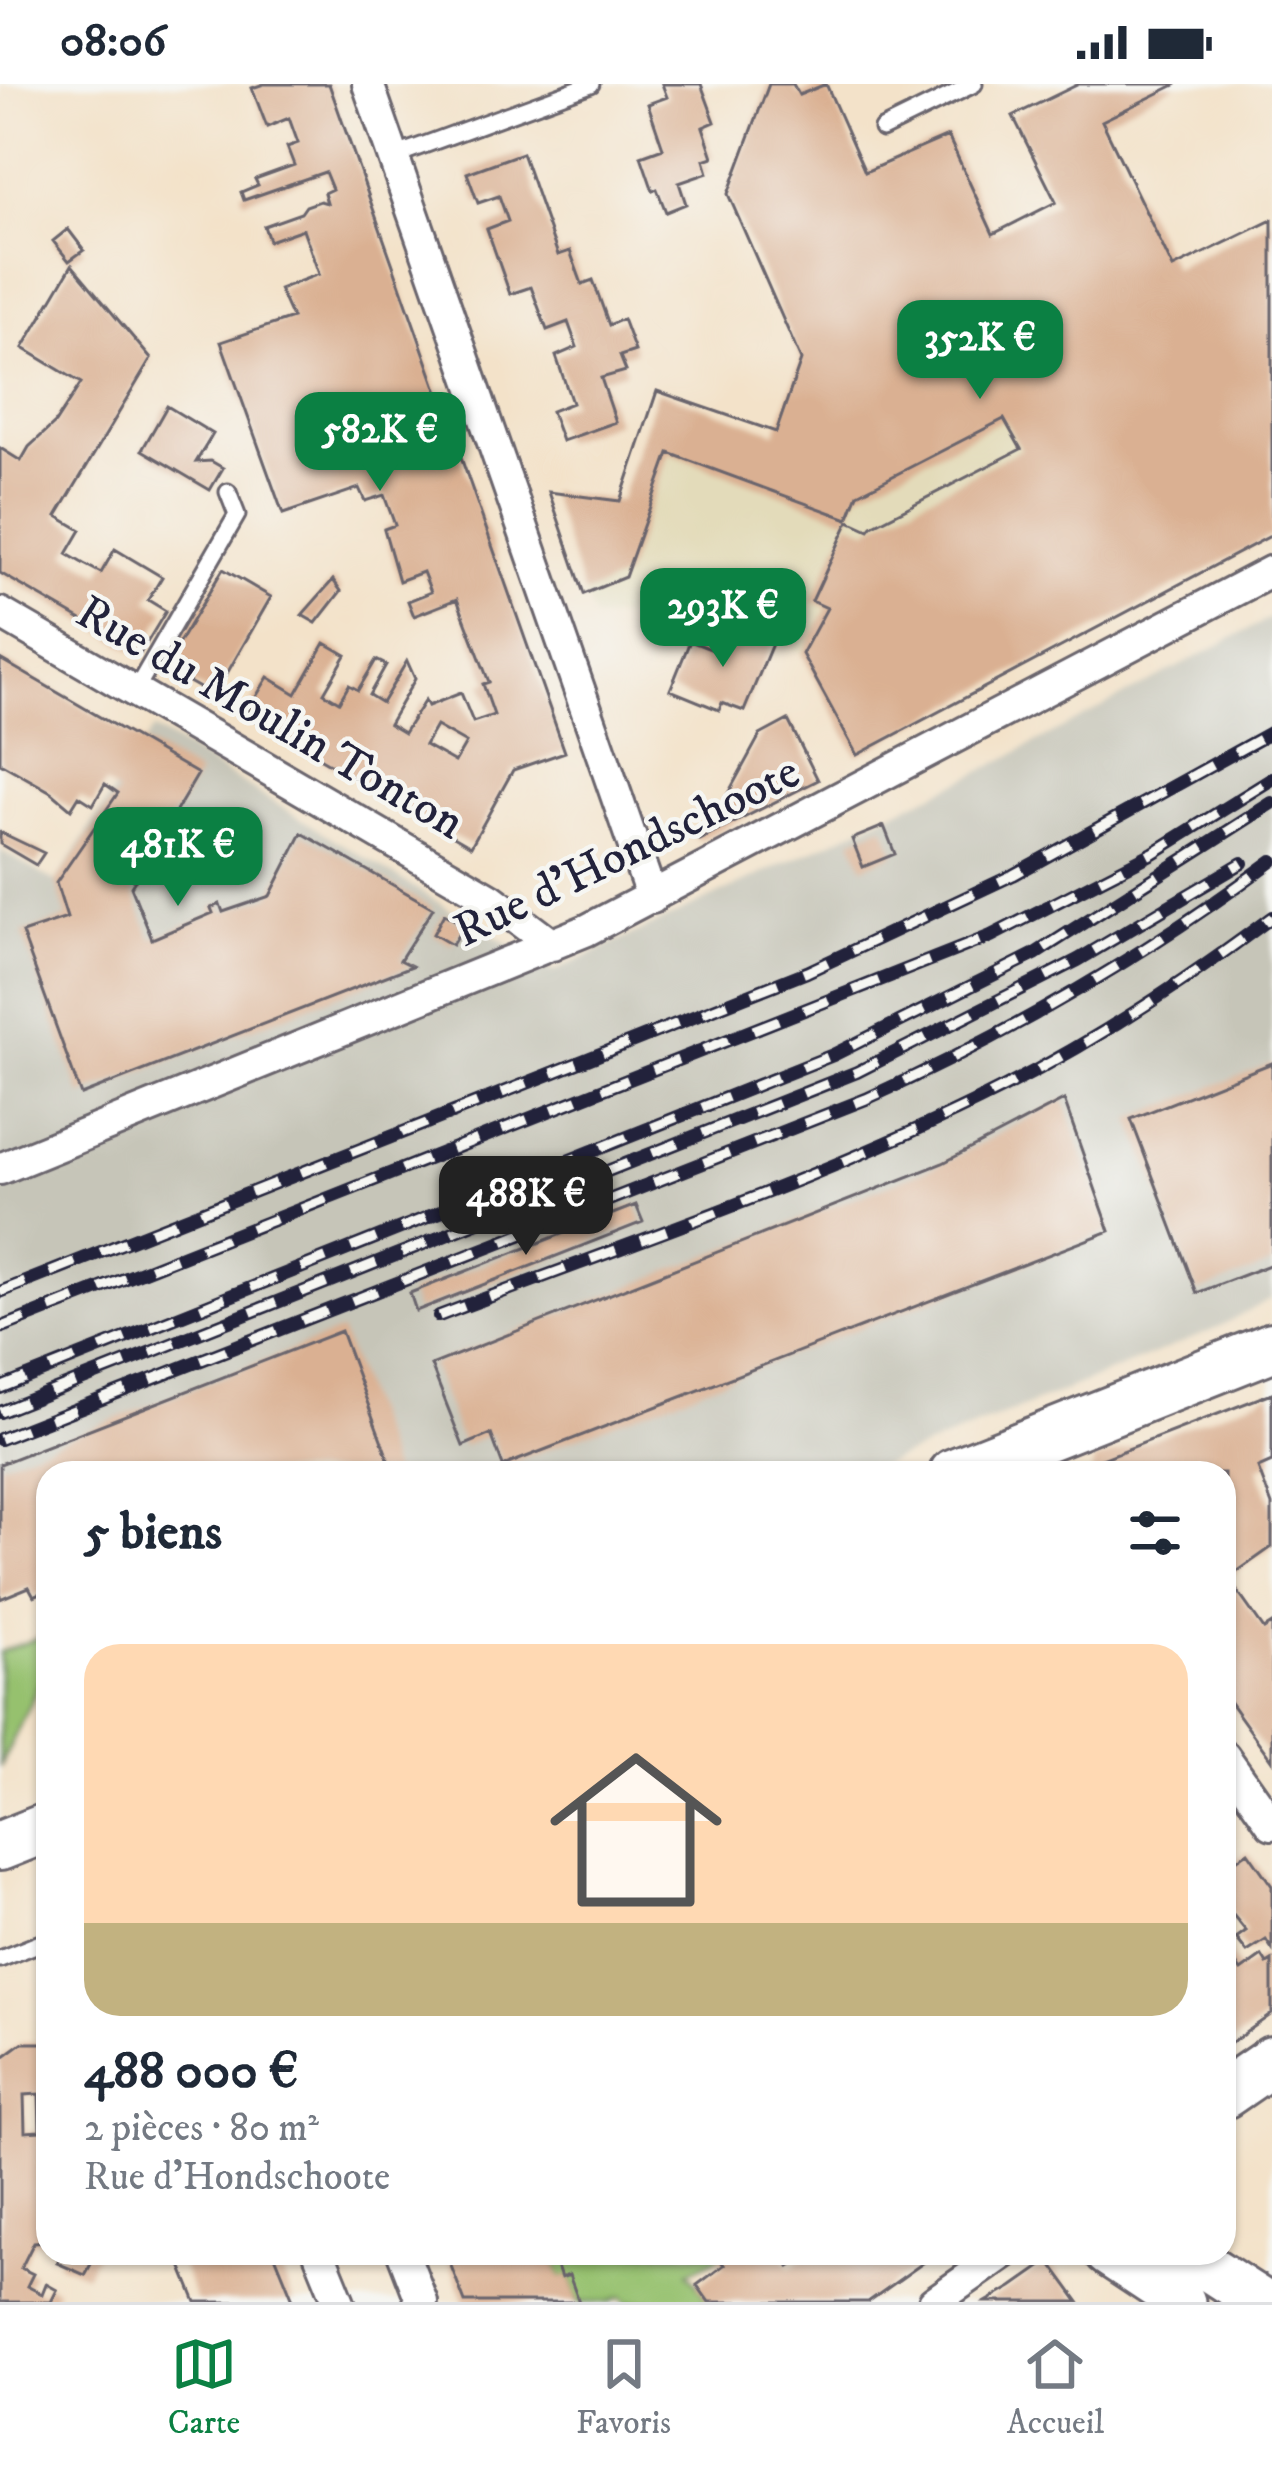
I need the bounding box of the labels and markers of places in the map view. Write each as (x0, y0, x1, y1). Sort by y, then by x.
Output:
pin: 352K € (882, 300, 1078, 402)
pin: 582K € (282, 392, 478, 494)
pin: 293K € (625, 568, 821, 670)
pin: 481K € (80, 807, 276, 909)
pin: 488K € (428, 1156, 624, 1258)

